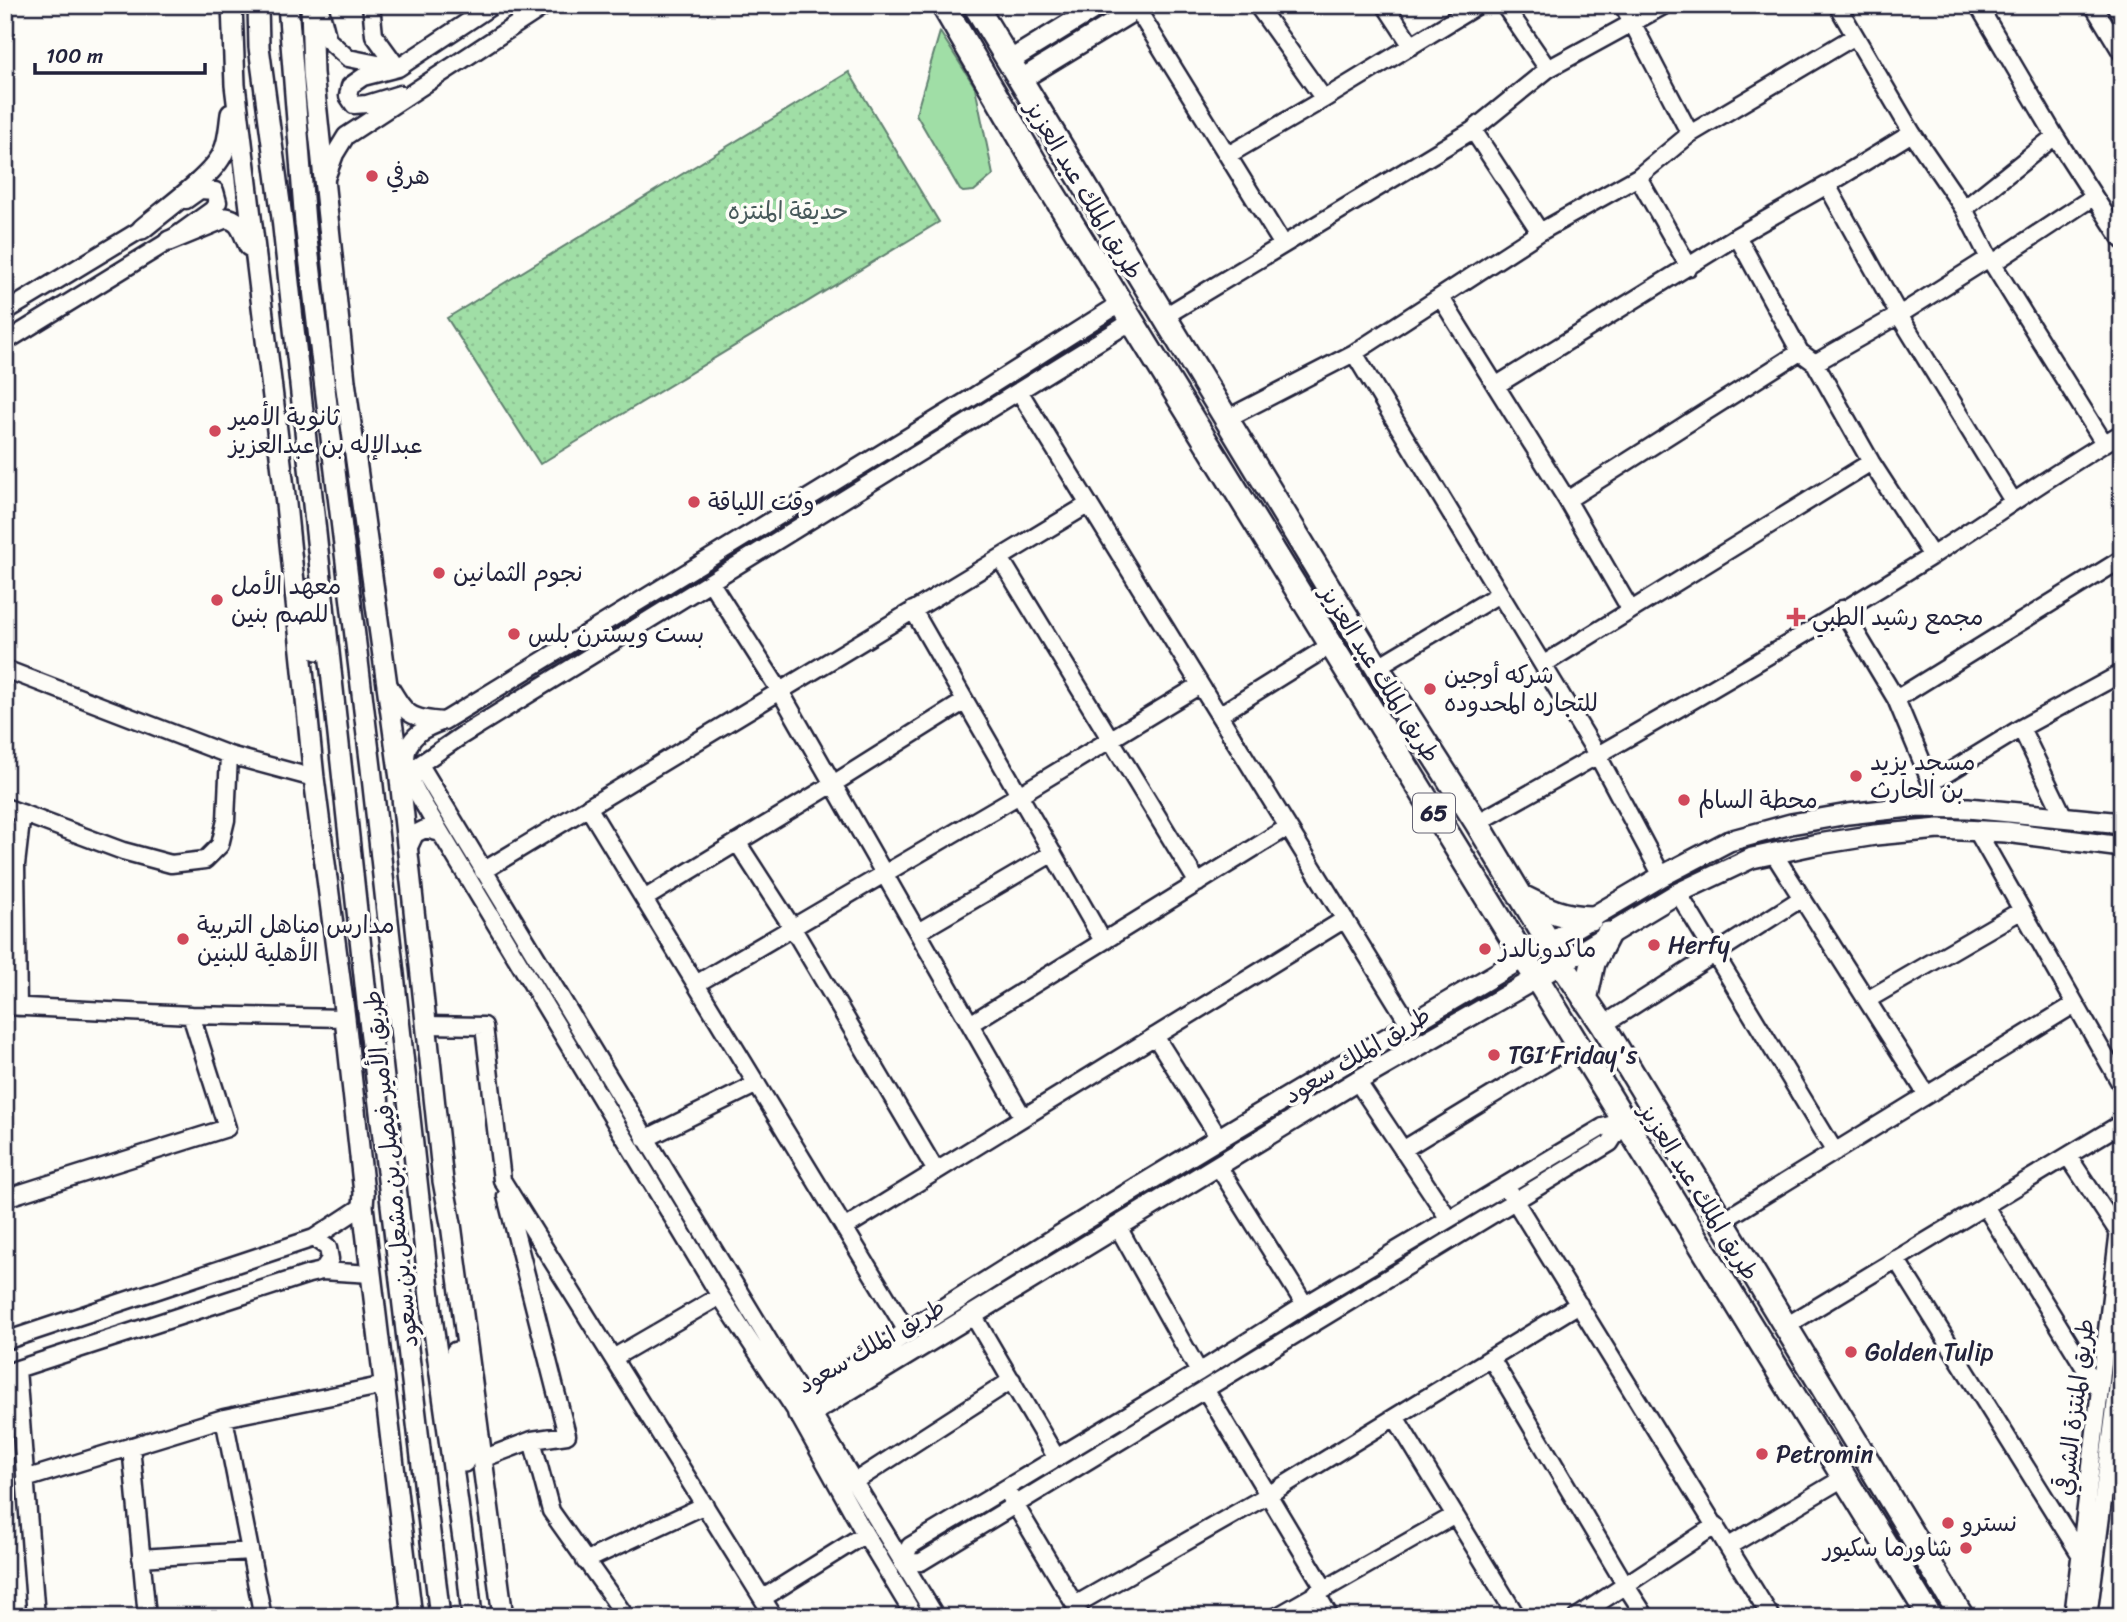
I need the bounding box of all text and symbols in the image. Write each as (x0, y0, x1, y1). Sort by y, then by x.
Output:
scale bar (35, 32, 205, 76)
text: 100 m (46, 37, 103, 75)
street label: طريق الملك عبد العزيز (1013, 90, 1154, 288)
place label: هرفي (386, 155, 430, 197)
marker: هرفي (364, 168, 380, 184)
park label: حديقة المنتزه (728, 190, 848, 232)
place label: ثانوية الأمير عبدالإله بن عبدالعزيز (227, 396, 423, 466)
marker: ثانوية الأمير عبدالإله بن عبدالعزيز (207, 423, 223, 439)
place label: وقت اللياقة (708, 481, 815, 523)
marker: وقت اللياقة (686, 494, 702, 510)
place label: نجوم الثمانين (453, 552, 583, 594)
place label: معهد الأمل للصم بنين (231, 565, 341, 635)
marker: نجوم الثمانين (431, 565, 447, 581)
street label: طريق الملك عبد العزيز (1307, 575, 1452, 771)
marker: معهد الأمل للصم بنين (209, 592, 225, 608)
place label: مجمع رشيد الطبي (1812, 596, 1984, 638)
marker: مجمع رشيد الطبي (1786, 607, 1806, 627)
place label: بست ويسترن بلس (528, 613, 704, 655)
marker: بست ويسترن بلس (506, 626, 522, 642)
place label: شركه أوجين للتجاره المحدوده (1444, 654, 1598, 724)
marker: شركه أوجين للتجاره المحدوده (1422, 681, 1438, 697)
place label: مسجد يزيد بن الحارث (1870, 741, 1976, 811)
marker: مسجد يزيد بن الحارث (1848, 768, 1864, 784)
place label: محطة السالم (1698, 779, 1818, 821)
marker: محطة السالم (1676, 792, 1692, 808)
road number: 65 (1413, 793, 1455, 832)
place label: مدارس مناهل التربية الأهلية للبنين (197, 904, 395, 974)
place label: Herfy (1668, 924, 1731, 966)
place label: ماكدونالدز (1497, 928, 1596, 970)
marker: مدارس مناهل التربية الأهلية للبنين (175, 931, 191, 947)
marker: Herfy (1646, 937, 1662, 953)
marker: ماكدونالدز (1477, 941, 1493, 957)
street label: طريق الأمير فيصل بن مشعل بن سعود (351, 988, 431, 1350)
street label: طريق الملك سعود (1275, 994, 1439, 1116)
place label: TGI Friday's (1508, 1034, 1638, 1076)
marker: TGI Friday's (1486, 1047, 1502, 1063)
street label: طريق الملك عبد العزيز (1626, 1093, 1771, 1289)
street label: طريق الملك سعود (789, 1286, 953, 1406)
street label: طريق المنتزة الشرقي (2043, 1316, 2107, 1498)
place label: Golden Tulip (1865, 1331, 1994, 1373)
marker: Golden Tulip (1843, 1344, 1859, 1360)
place label: Petromin (1776, 1433, 1873, 1475)
marker: Petromin (1754, 1446, 1770, 1462)
place label: نسترو (1960, 1502, 2017, 1544)
marker: نسترو (1940, 1515, 1956, 1531)
place label: شاورما سكيور (1821, 1527, 1952, 1569)
marker: شاورما سكيور (1958, 1540, 1974, 1556)

